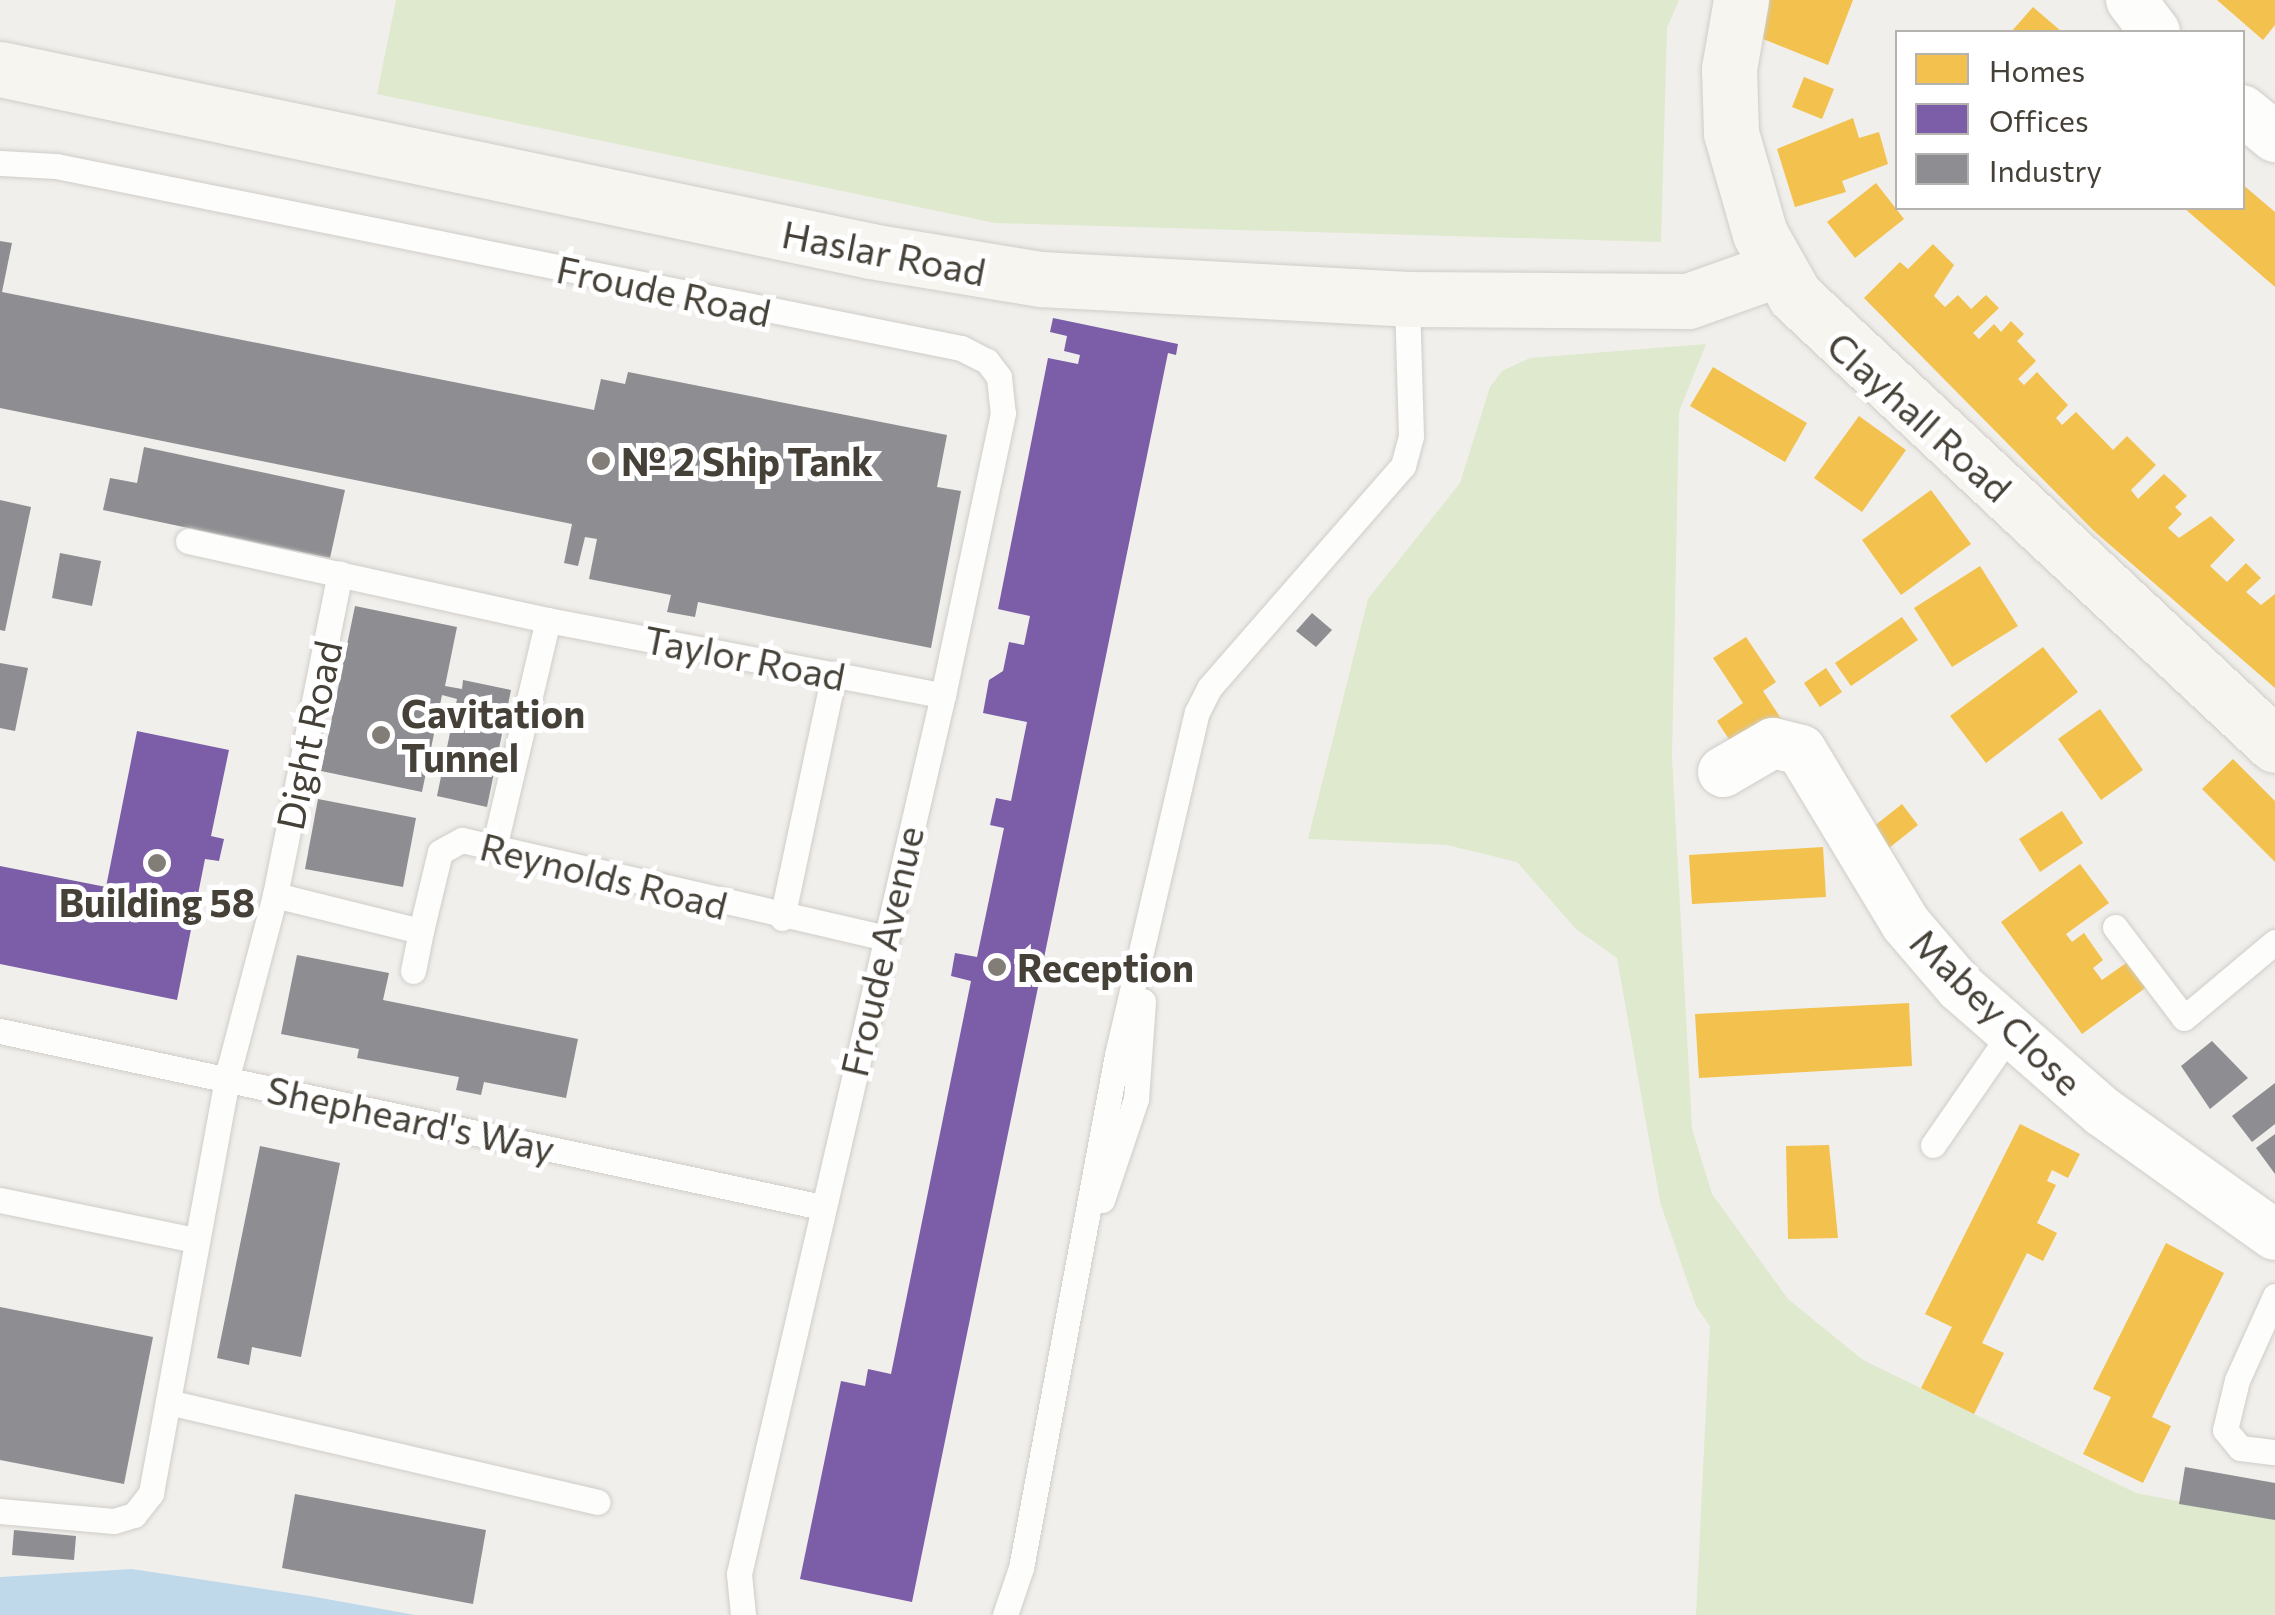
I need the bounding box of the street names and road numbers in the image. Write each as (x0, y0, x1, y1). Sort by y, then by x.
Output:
street label: Haslar Road (778, 210, 990, 294)
street label: Froude Road (553, 245, 775, 335)
street label: Clayhall Road (1819, 322, 2021, 510)
street label: Taylor Road (641, 615, 849, 699)
street label: Dight Road (266, 636, 350, 834)
street label: Froude Avenue (830, 821, 932, 1081)
street label: Reynolds Road (476, 822, 732, 928)
street label: Mabey Close (1902, 918, 2092, 1104)
street label: Shepheard's Way (263, 1065, 559, 1171)

